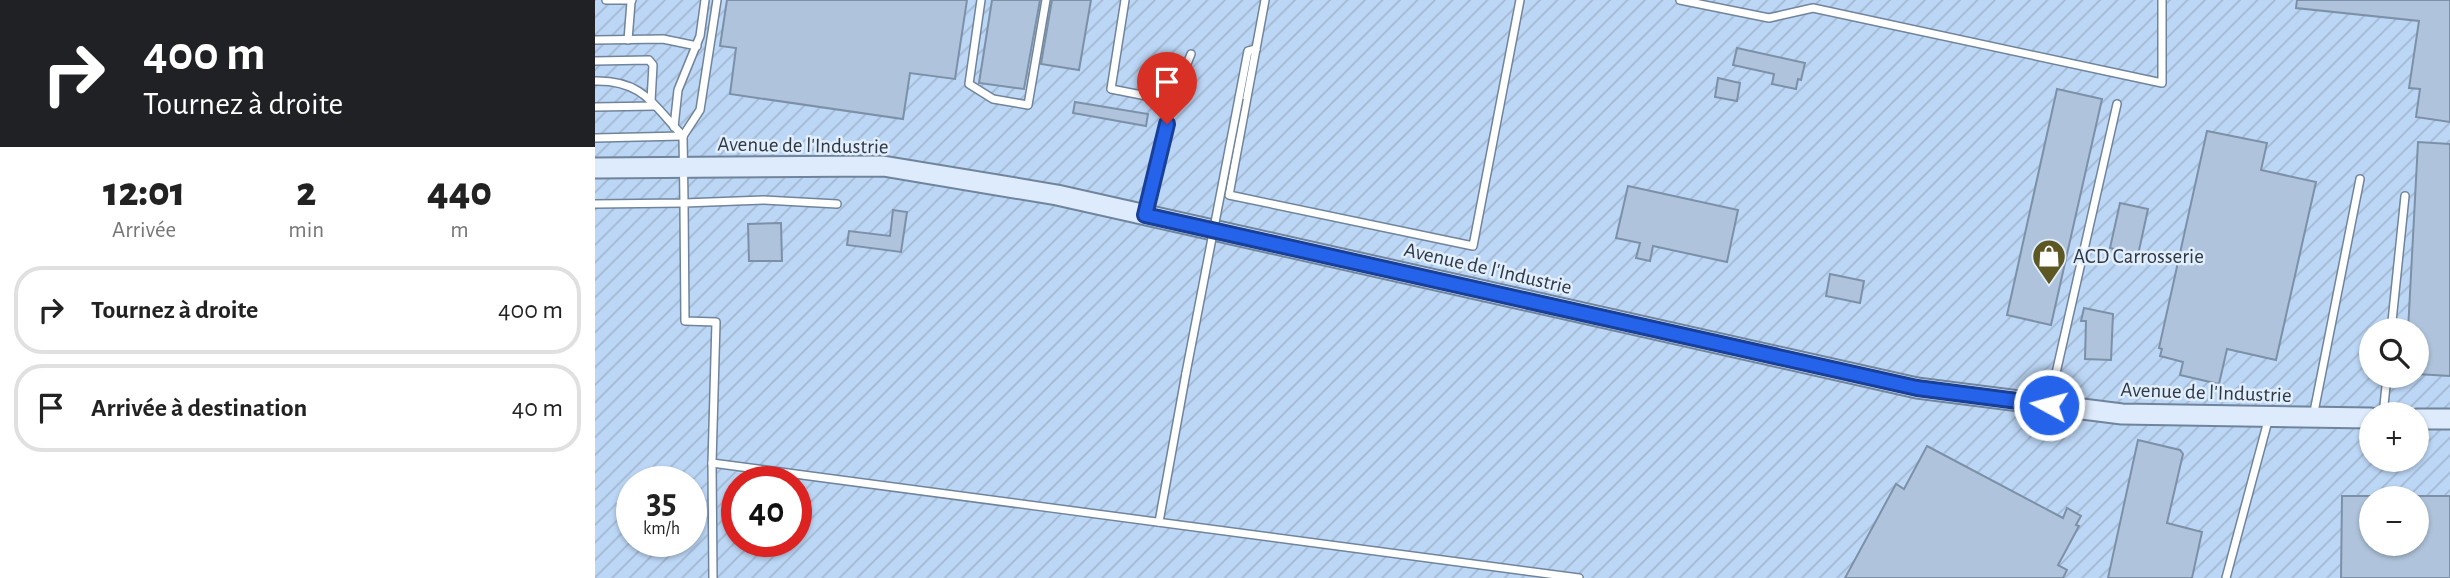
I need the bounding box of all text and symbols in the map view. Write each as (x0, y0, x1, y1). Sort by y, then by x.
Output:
icon: right (28, 28, 119, 119)
text: 400 m (143, 30, 266, 79)
pin (1137, 52, 1197, 124)
icon: arrive (1148, 63, 1186, 101)
text: Tournez à droite (143, 88, 343, 120)
street label: Avenue de l'Industrie (717, 134, 889, 157)
text: 12:01 (103, 171, 185, 213)
text: 2 (296, 171, 316, 213)
text: 440 (427, 171, 492, 213)
text: Arrivée (112, 219, 176, 242)
text: min (288, 219, 324, 242)
text: m (450, 219, 469, 242)
shop icon: ACD Carrosserie (2030, 237, 2068, 286)
street label: Avenue de l'Industrie (1402, 239, 1574, 298)
place label: ACD Carrosserie (2073, 246, 2204, 267)
icon: right (32, 291, 70, 329)
text: Tournez à droite (91, 297, 258, 323)
text: 400 m (498, 297, 563, 323)
map controls (2359, 318, 2429, 556)
button: search (2359, 318, 2429, 388)
position arrow (2012, 368, 2086, 442)
street label: Avenue de l'Industrie (2120, 379, 2292, 406)
icon: arrive (32, 389, 70, 427)
text: Arrivée à destination (91, 395, 307, 421)
text: 40 m (512, 395, 563, 421)
button: + (2359, 402, 2429, 472)
speed limit sign: 40 (721, 466, 812, 557)
text: 35 (646, 485, 677, 520)
button: − (2359, 486, 2429, 556)
text: km/h (643, 520, 680, 538)

